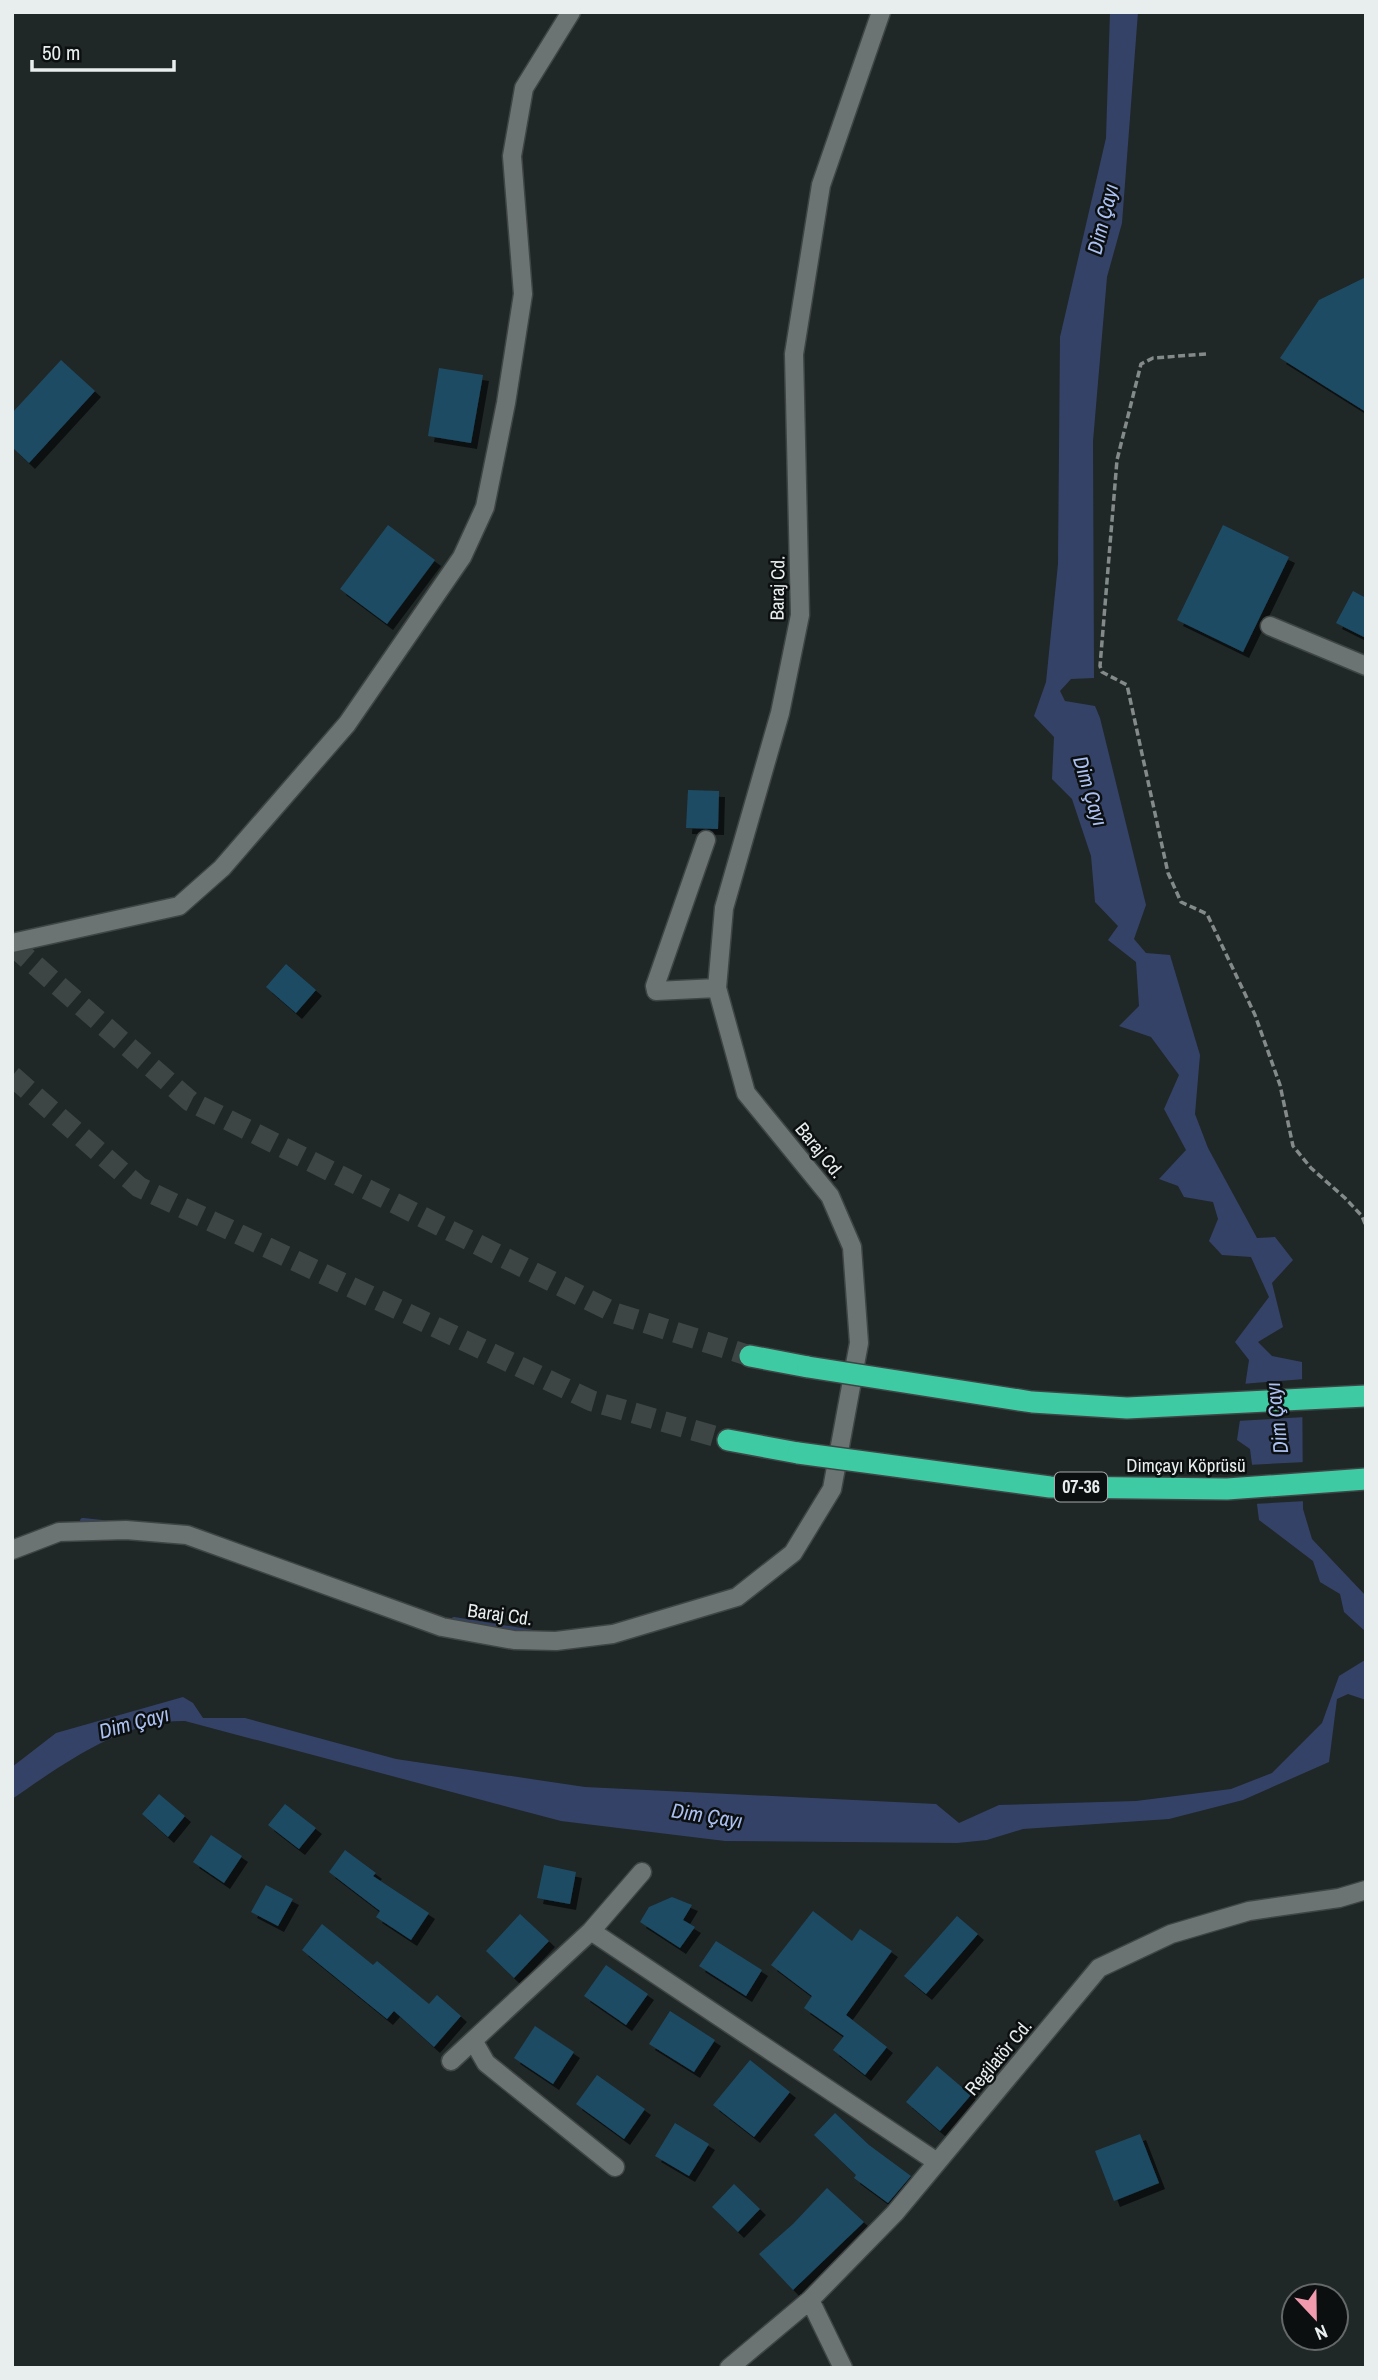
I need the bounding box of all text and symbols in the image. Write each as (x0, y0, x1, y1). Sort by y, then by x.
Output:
scale bar (32, 28, 173, 72)
text: 50 m (42, 38, 80, 67)
water label: Dim Çayı (1080, 180, 1125, 257)
street label: Baraj Cd. (763, 555, 791, 621)
water label: Dim Çayı (1066, 752, 1115, 830)
street label: Baraj Cd. (789, 1117, 851, 1183)
water label: Dim Çayı (1258, 1380, 1295, 1455)
street label: Dimçayı Köprüsü (1126, 1452, 1246, 1478)
road number: 07-36 (1055, 1472, 1107, 1502)
street label: Baraj Cd. (466, 1597, 534, 1631)
water label: Dim Çayı (95, 1699, 172, 1746)
water label: Dim Çayı (669, 1796, 745, 1835)
street label: Regilatör Cd. (959, 2013, 1037, 2101)
north arrow (1280, 2282, 1350, 2352)
text: N (1311, 2319, 1331, 2347)

